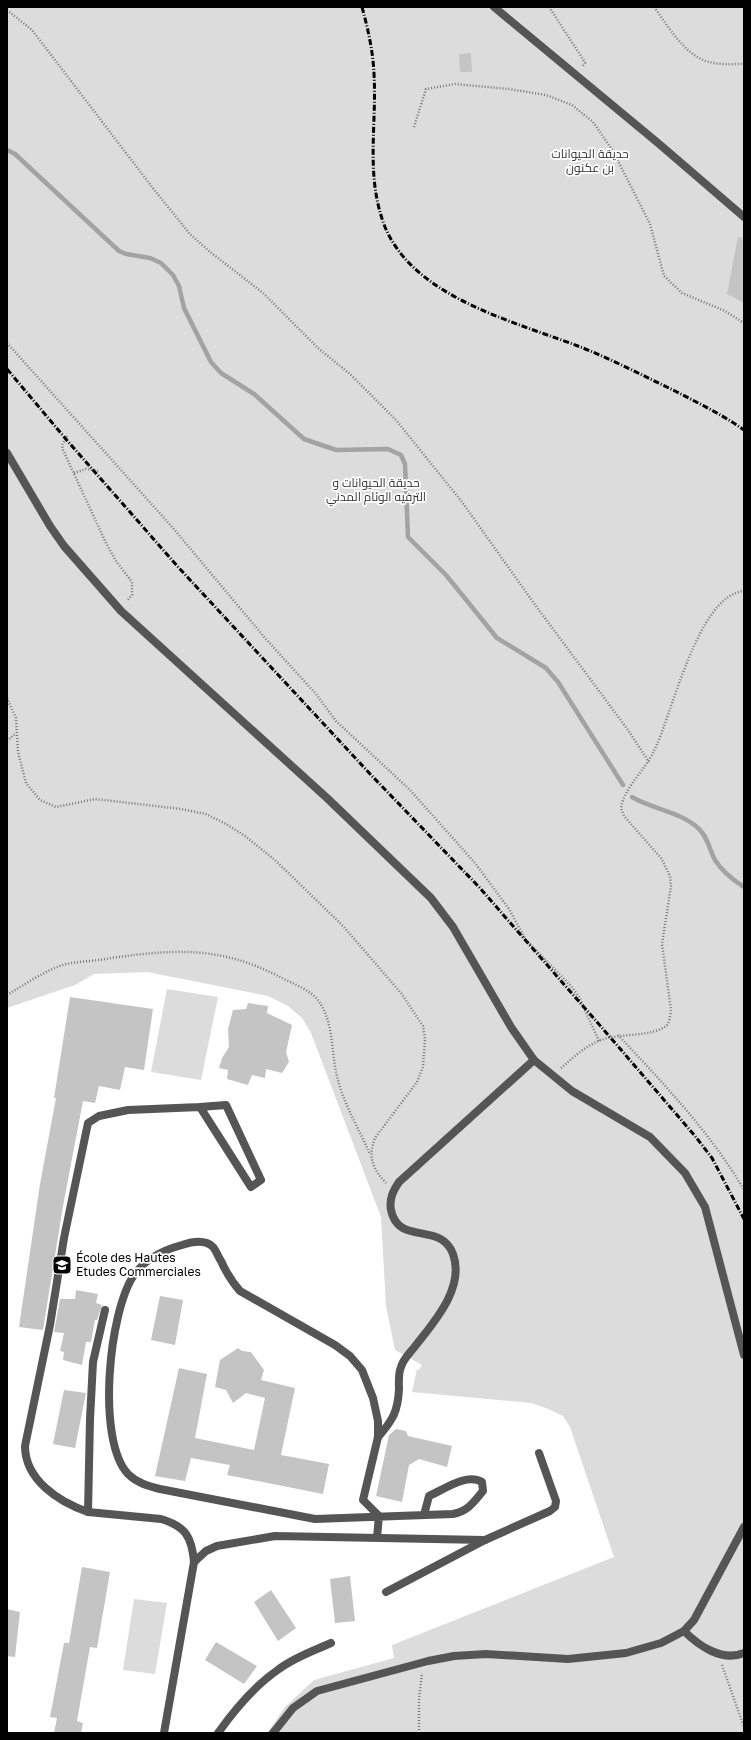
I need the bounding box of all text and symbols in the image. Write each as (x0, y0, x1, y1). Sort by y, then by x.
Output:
park label: حديقة الحيوانات بن عكنون (551, 146, 629, 175)
park label: حديقة الحيوانات و الترفيه الوئام المدني (326, 475, 426, 507)
place label: École des Hautes Etudes Commerciales (76, 1250, 201, 1279)
school or university icon: École des Hautes Etudes Commerciales (51, 1254, 73, 1276)

